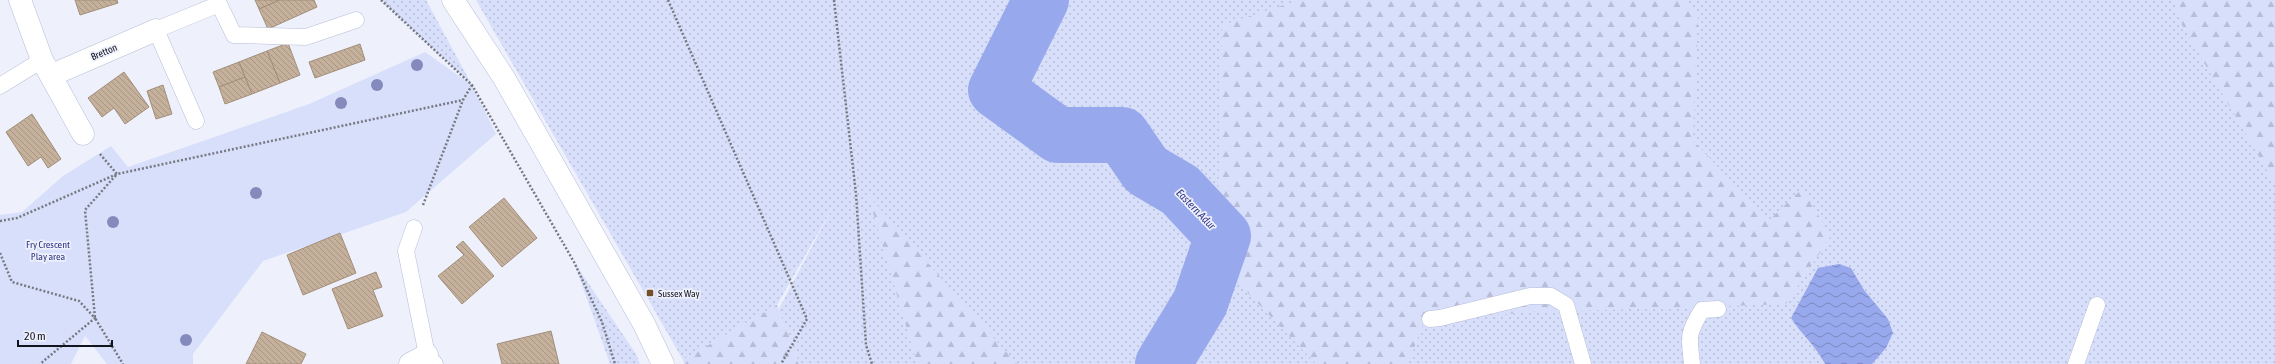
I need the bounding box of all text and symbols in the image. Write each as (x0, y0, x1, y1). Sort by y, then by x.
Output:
street label: Bretton (89, 42, 119, 62)
water label: Eastern Adur (1174, 186, 1219, 232)
park label: Fry Crescent Play area (26, 239, 70, 262)
marker: Sussex Way (645, 288, 655, 298)
place label: Sussex Way (658, 288, 700, 299)
scale bar (18, 322, 112, 348)
text: 20 m (24, 329, 46, 343)

